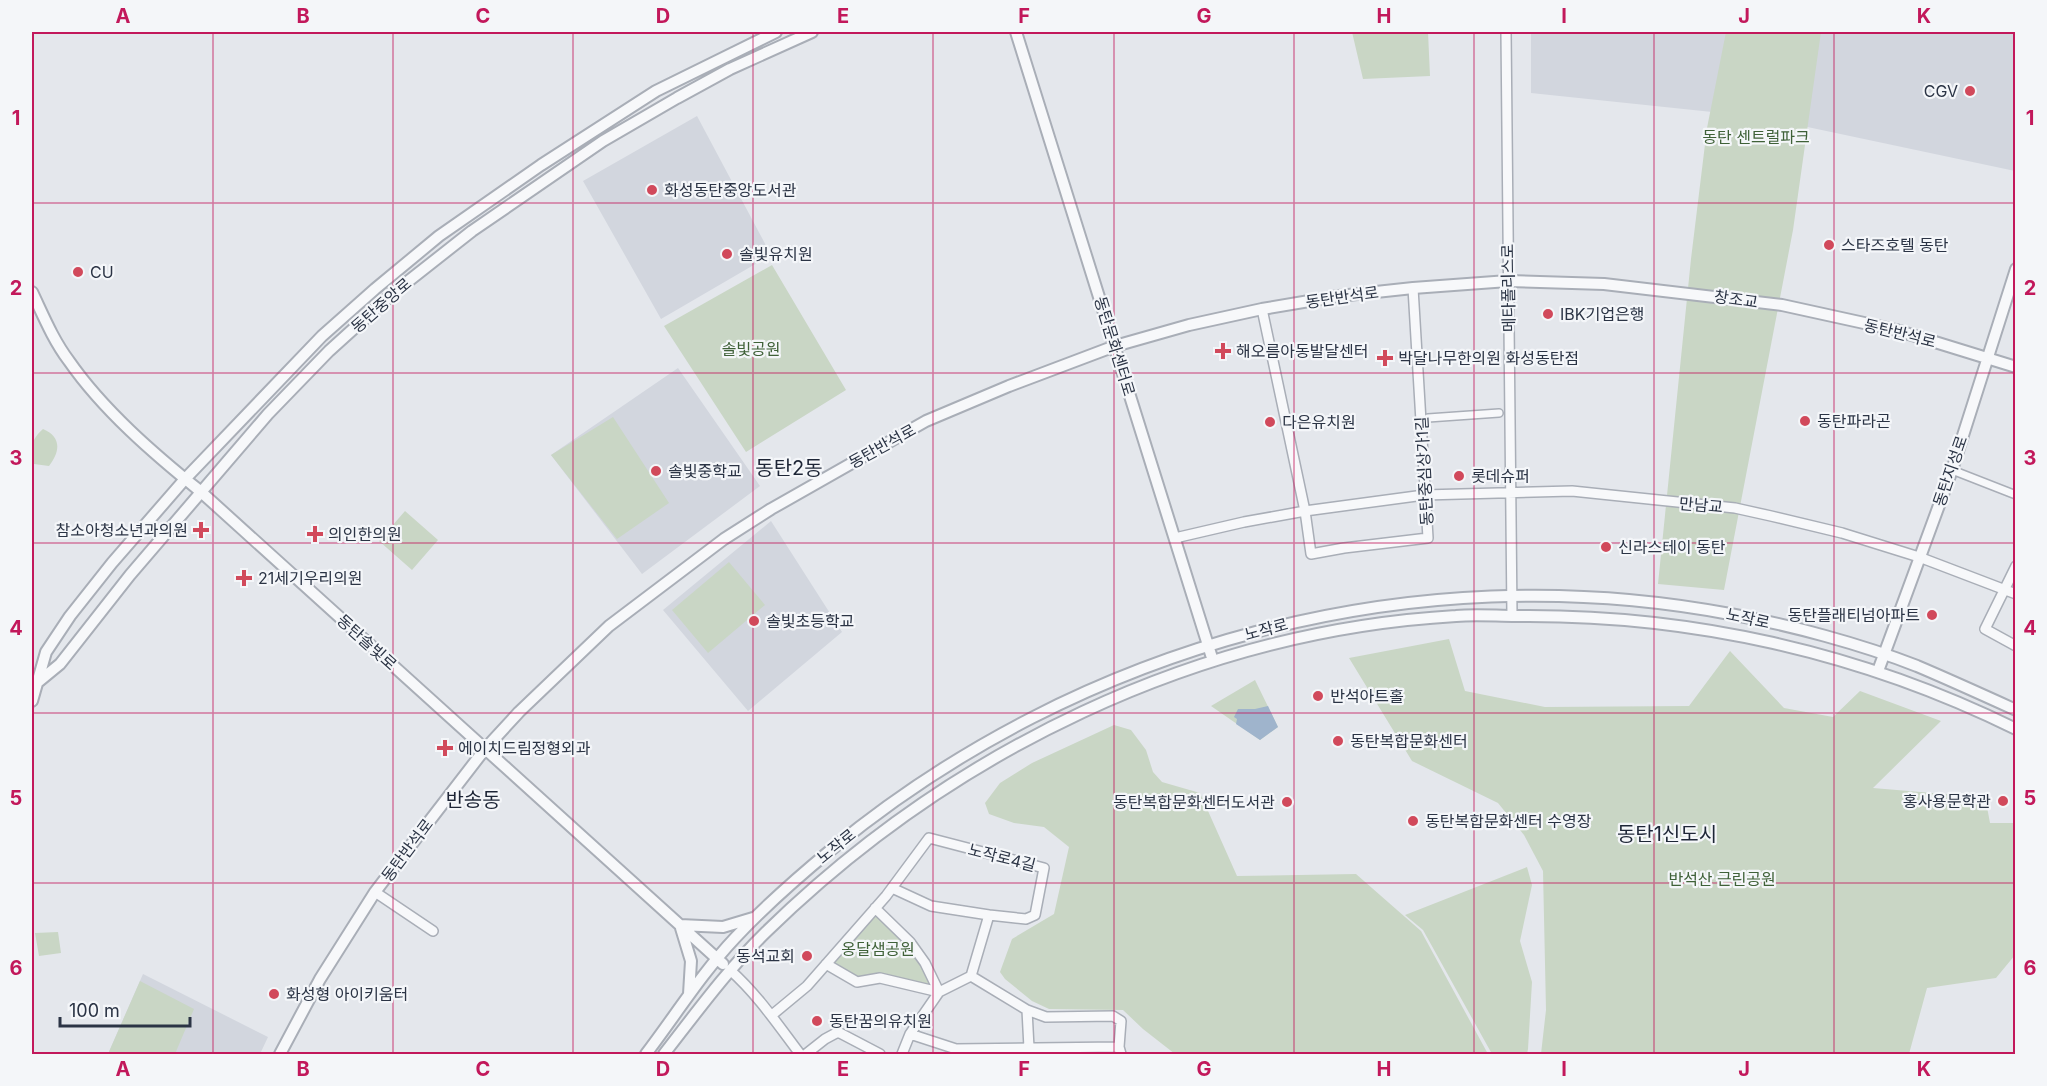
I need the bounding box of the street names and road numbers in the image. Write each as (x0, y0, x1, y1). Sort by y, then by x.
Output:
street label: 메타폴리스로 (1497, 243, 1519, 332)
street label: 동탄중앙로 (347, 273, 416, 337)
street label: 동탄반석로 (1304, 282, 1380, 312)
street label: 창조교 (1713, 286, 1759, 312)
street label: 동탄문화센터로 (1090, 294, 1140, 398)
street label: 동탄반석로 (1862, 314, 1938, 352)
street label: 동탄중심상가1길 (1411, 416, 1437, 526)
street label: 동탄반석로 (845, 419, 919, 473)
street label: 동탄지성로 (1929, 433, 1972, 509)
street label: 만남교 (1678, 493, 1724, 517)
street label: 노작로 (1724, 604, 1772, 632)
street label: 동탄솔빛로 (333, 610, 401, 674)
street label: 노작로 (1242, 614, 1290, 644)
street label: 동탄반석로 (377, 814, 437, 885)
street label: 노작로 (813, 824, 860, 868)
street label: 노작로4길 (966, 839, 1038, 875)

